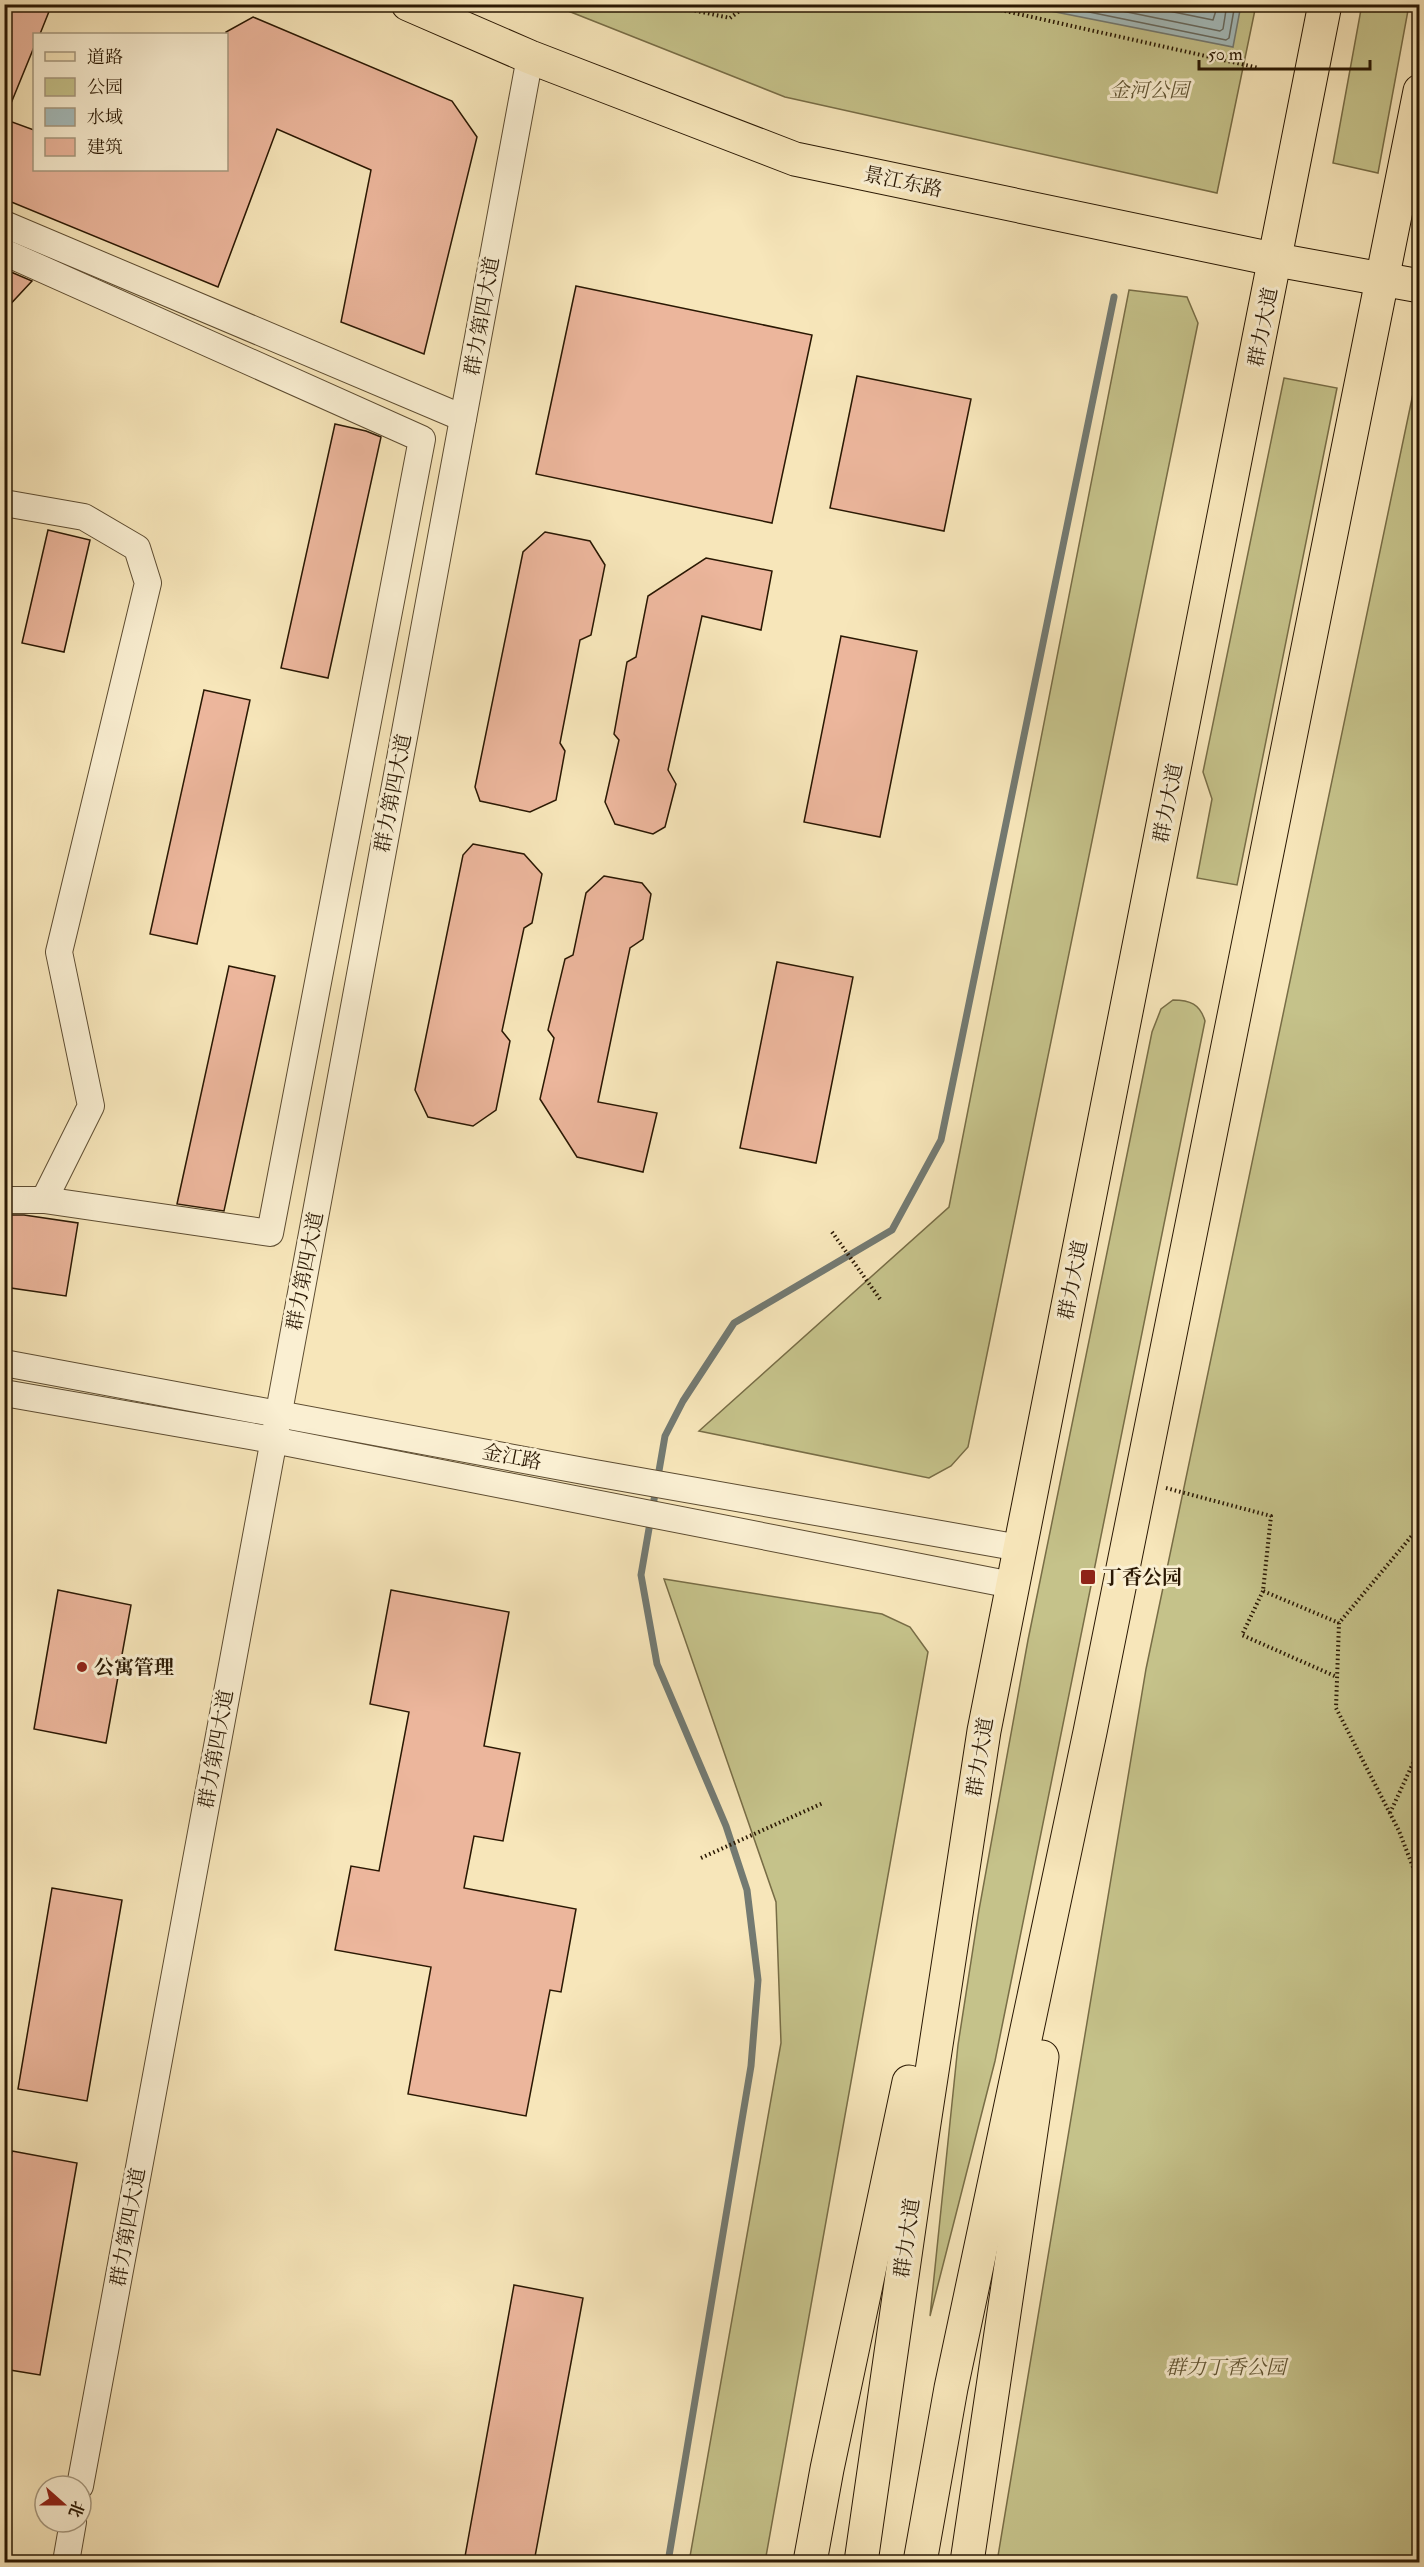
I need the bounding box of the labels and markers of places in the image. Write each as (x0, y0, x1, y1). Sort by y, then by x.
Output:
place label: 丁香公园 (1102, 1565, 1182, 1590)
marker: 丁香公园 (1079, 1568, 1097, 1586)
place label: 公寓管理 (94, 1655, 174, 1680)
marker: 公寓管理 (75, 1660, 89, 1674)

